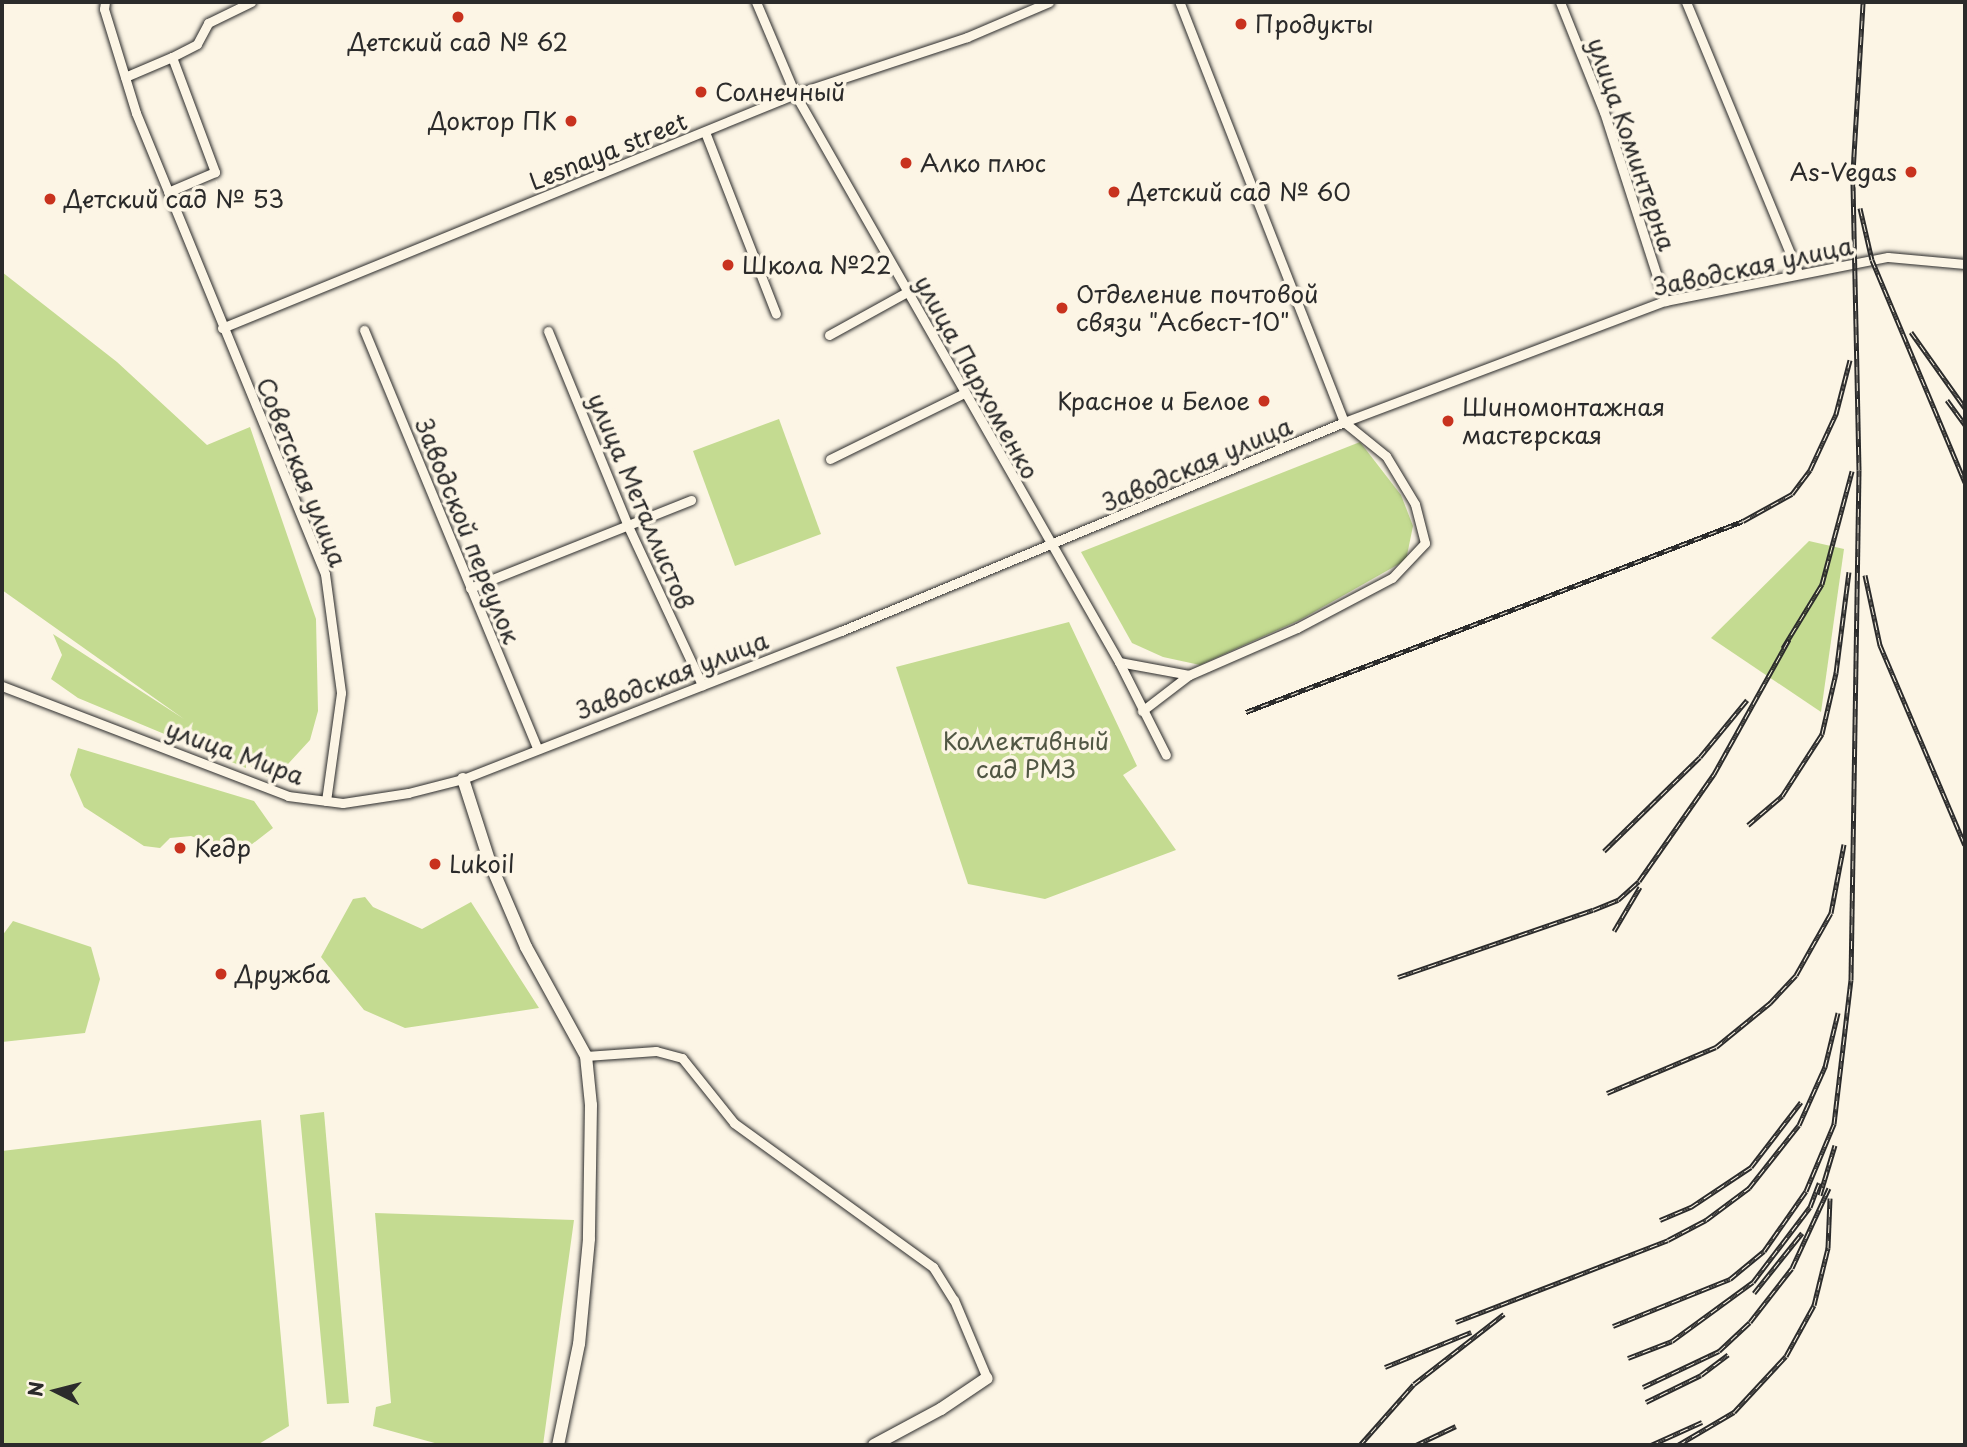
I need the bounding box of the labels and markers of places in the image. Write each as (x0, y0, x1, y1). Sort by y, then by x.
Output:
marker: Детский сад № 62 (450, 9, 466, 25)
place label: Продукты (1255, 10, 1374, 38)
marker: Продукты (1233, 16, 1249, 32)
place label: Детский сад № 62 (347, 28, 569, 56)
place label: Солнечный (715, 78, 845, 106)
marker: Солнечный (693, 84, 709, 100)
place label: Доктор ПК (430, 107, 557, 135)
marker: Доктор ПК (563, 113, 579, 129)
place label: Алко плюс (920, 149, 1046, 177)
marker: Алко плюс (898, 155, 914, 171)
place label: As-Vegas (1790, 158, 1897, 186)
marker: As-Vegas (1903, 164, 1919, 180)
place label: Детский сад № 60 (1128, 178, 1353, 206)
marker: Детский сад № 60 (1106, 184, 1122, 200)
place label: Детский сад № 53 (64, 185, 285, 213)
marker: Детский сад № 53 (42, 191, 58, 207)
place label: Школа №22 (742, 251, 892, 279)
marker: Школа №22 (720, 257, 736, 273)
place label: Отделение почтовой связи "Асбест-10" (1076, 280, 1318, 336)
marker: Отделение почтовой связи "Асбест-10" (1054, 300, 1070, 316)
place label: Красное и Белое (1055, 387, 1250, 415)
marker: Красное и Белое (1256, 393, 1272, 409)
place label: Шиномонтажная мастерская (1462, 393, 1665, 449)
marker: Шиномонтажная мастерская (1440, 413, 1456, 429)
place label: Кедр (194, 834, 251, 862)
marker: Кедр (172, 840, 188, 856)
place label: Lukoil (449, 850, 515, 878)
marker: Lukoil (427, 856, 443, 872)
place label: Дружба (235, 960, 330, 988)
marker: Дружба (213, 966, 229, 982)

